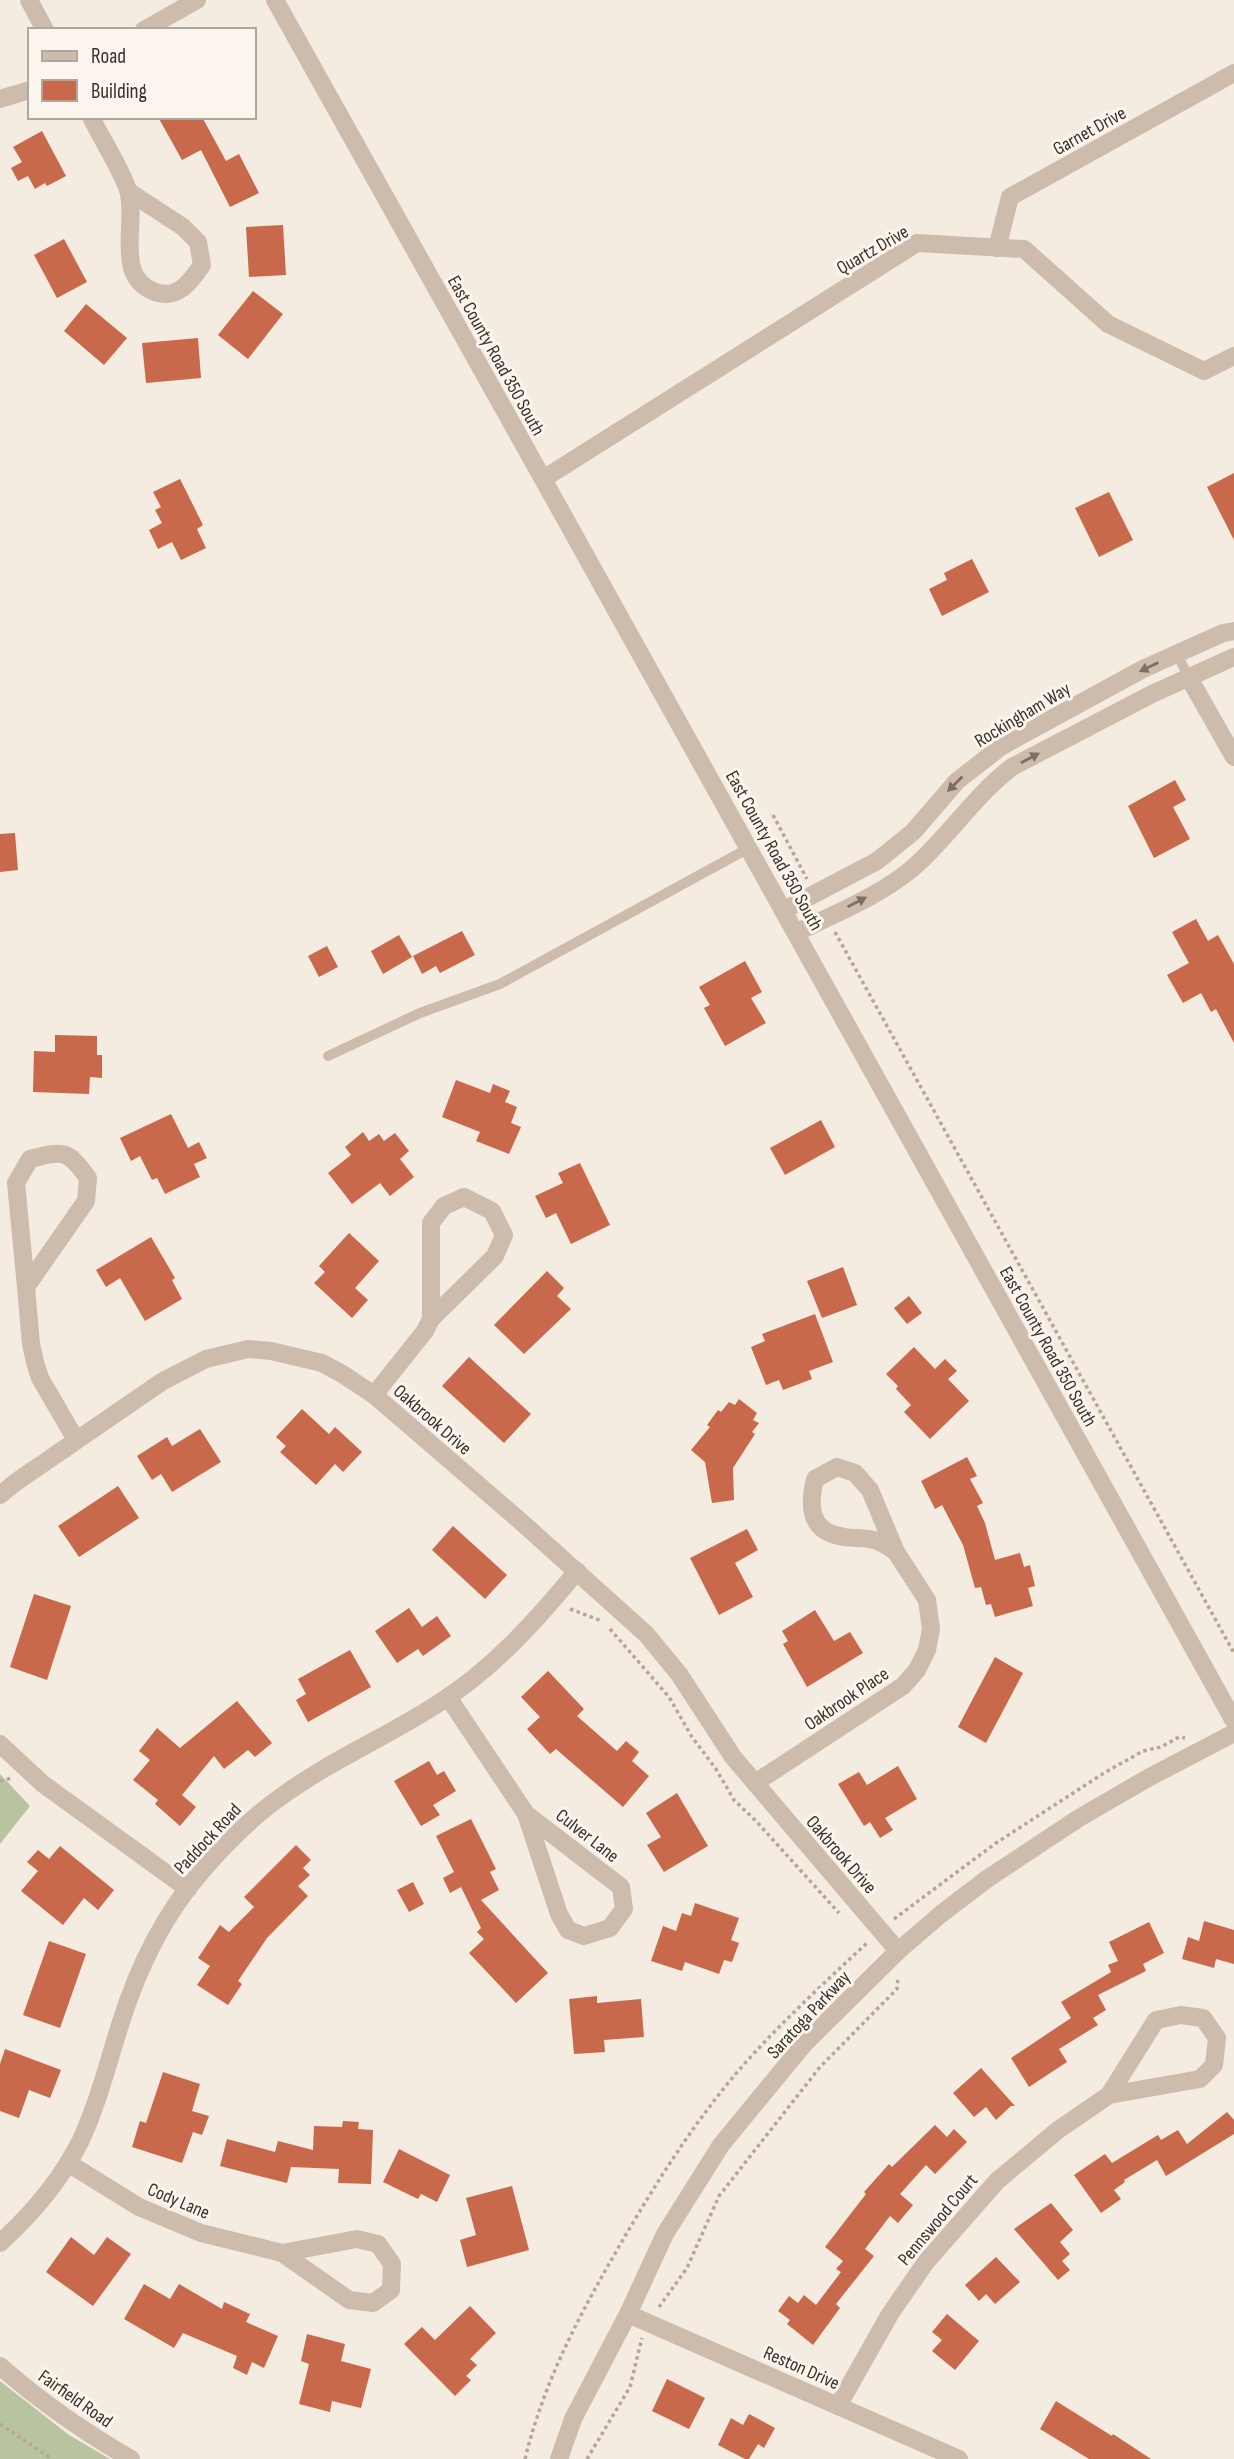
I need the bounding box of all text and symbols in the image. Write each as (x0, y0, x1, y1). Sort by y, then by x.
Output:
legend (28, 28, 256, 119)
text: Road (91, 44, 126, 69)
text: Building (91, 79, 147, 104)
street label: Garnet Drive (1049, 102, 1130, 161)
street label: Quartz Drive (833, 221, 913, 280)
street label: East County Road 350 South (442, 272, 549, 440)
one-way arrow (1139, 661, 1159, 673)
street label: Rockingham Way (971, 677, 1075, 753)
one-way arrow (1020, 752, 1040, 763)
street label: East County Road 350 South (720, 767, 827, 935)
one-way arrow (947, 776, 964, 793)
one-way arrow (847, 896, 867, 907)
street label: East County Road 350 South (994, 1263, 1101, 1431)
street label: Oakbrook Drive (388, 1380, 476, 1460)
street label: Oakbrook Place (800, 1663, 893, 1736)
street label: Paddock Road (170, 1799, 247, 1879)
street label: Culver Lane (551, 1804, 623, 1868)
street label: Oakbrook Drive (801, 1811, 881, 1899)
street label: Saratoga Parkway (763, 1966, 856, 2064)
street label: Pennswood Court (893, 2169, 983, 2270)
street label: Cody Lane (144, 2178, 213, 2225)
street label: Reston Drive (760, 2341, 843, 2395)
street label: Fairfield Road (34, 2365, 117, 2433)

